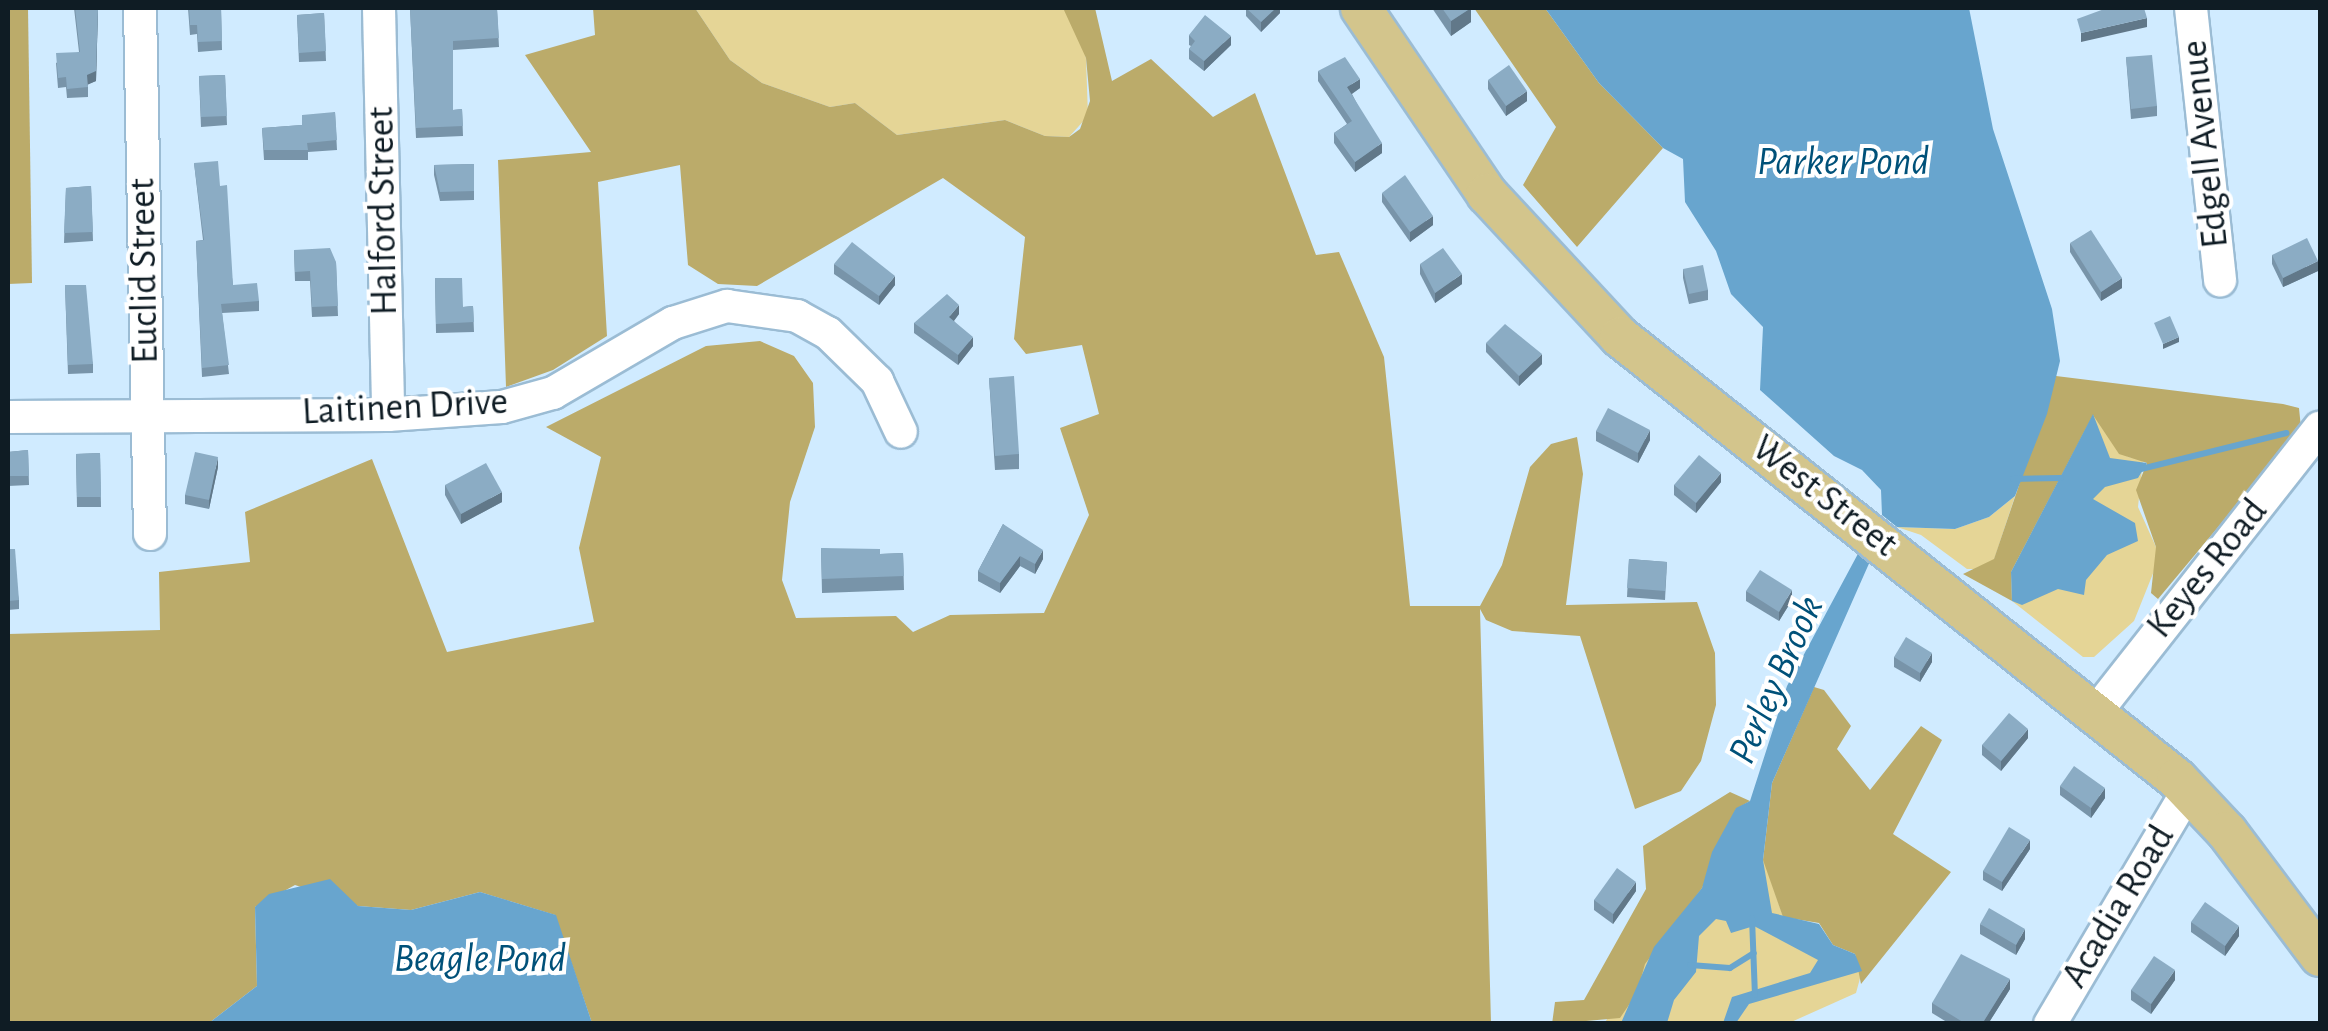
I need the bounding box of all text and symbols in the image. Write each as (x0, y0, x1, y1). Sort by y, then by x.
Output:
street label: Edgell Avenue (2172, 38, 2240, 250)
street label: Halford Street (359, 106, 409, 316)
water label: Parker Pond (1757, 138, 1929, 186)
street label: Euclid Street (121, 178, 169, 364)
street label: Laitinen Drive (301, 380, 509, 436)
street label: West Street (1742, 426, 1906, 568)
street label: Keyes Road (2138, 490, 2278, 648)
water label: Perley Brook (1718, 589, 1834, 771)
street label: Acadia Road (2053, 818, 2185, 996)
water label: Beagle Pond (394, 935, 566, 983)

